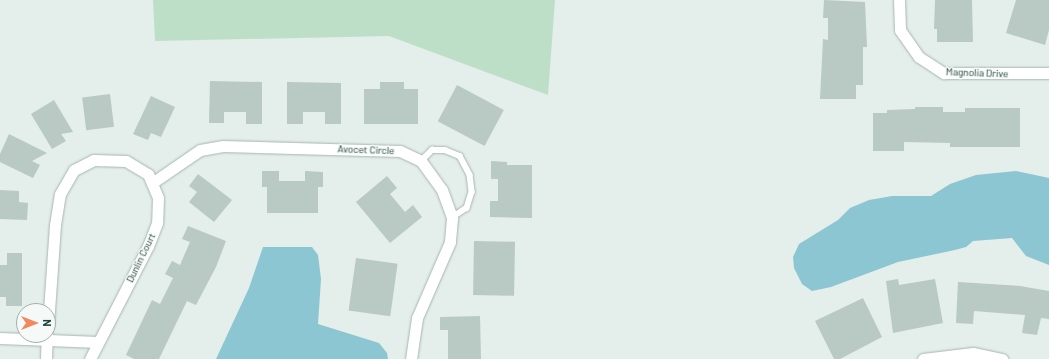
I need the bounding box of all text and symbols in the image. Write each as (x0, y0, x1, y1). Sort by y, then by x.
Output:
street label: Magnolia Drive (945, 66, 1009, 80)
street label: Avocet Circle (337, 143, 395, 157)
street label: Dunlin Court (124, 231, 158, 285)
north arrow (16, 303, 56, 343)
text: N (41, 319, 54, 327)

